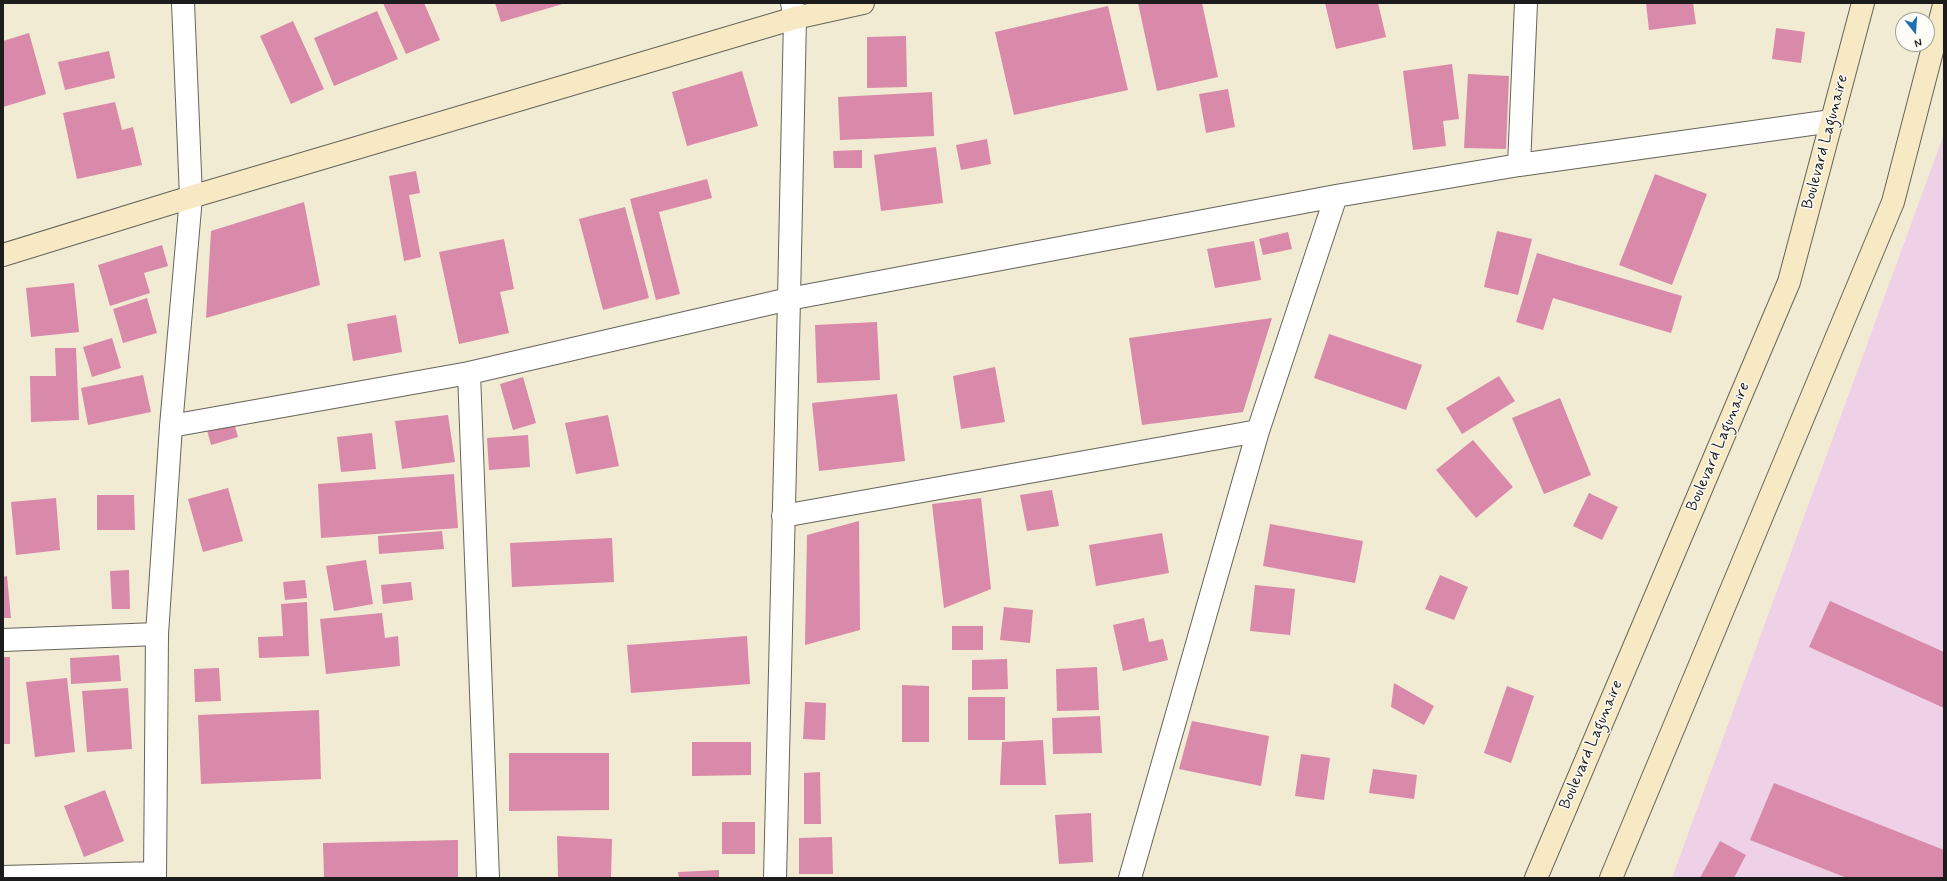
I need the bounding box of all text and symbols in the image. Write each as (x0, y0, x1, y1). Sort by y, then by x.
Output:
north arrow (1895, 12, 1935, 52)
text: N (1913, 35, 1924, 50)
street label: Boulevard Lagunaire (1799, 73, 1853, 211)
street label: Boulevard Lagunaire (1683, 379, 1755, 515)
street label: Boulevard Lagunaire (1556, 677, 1628, 813)

